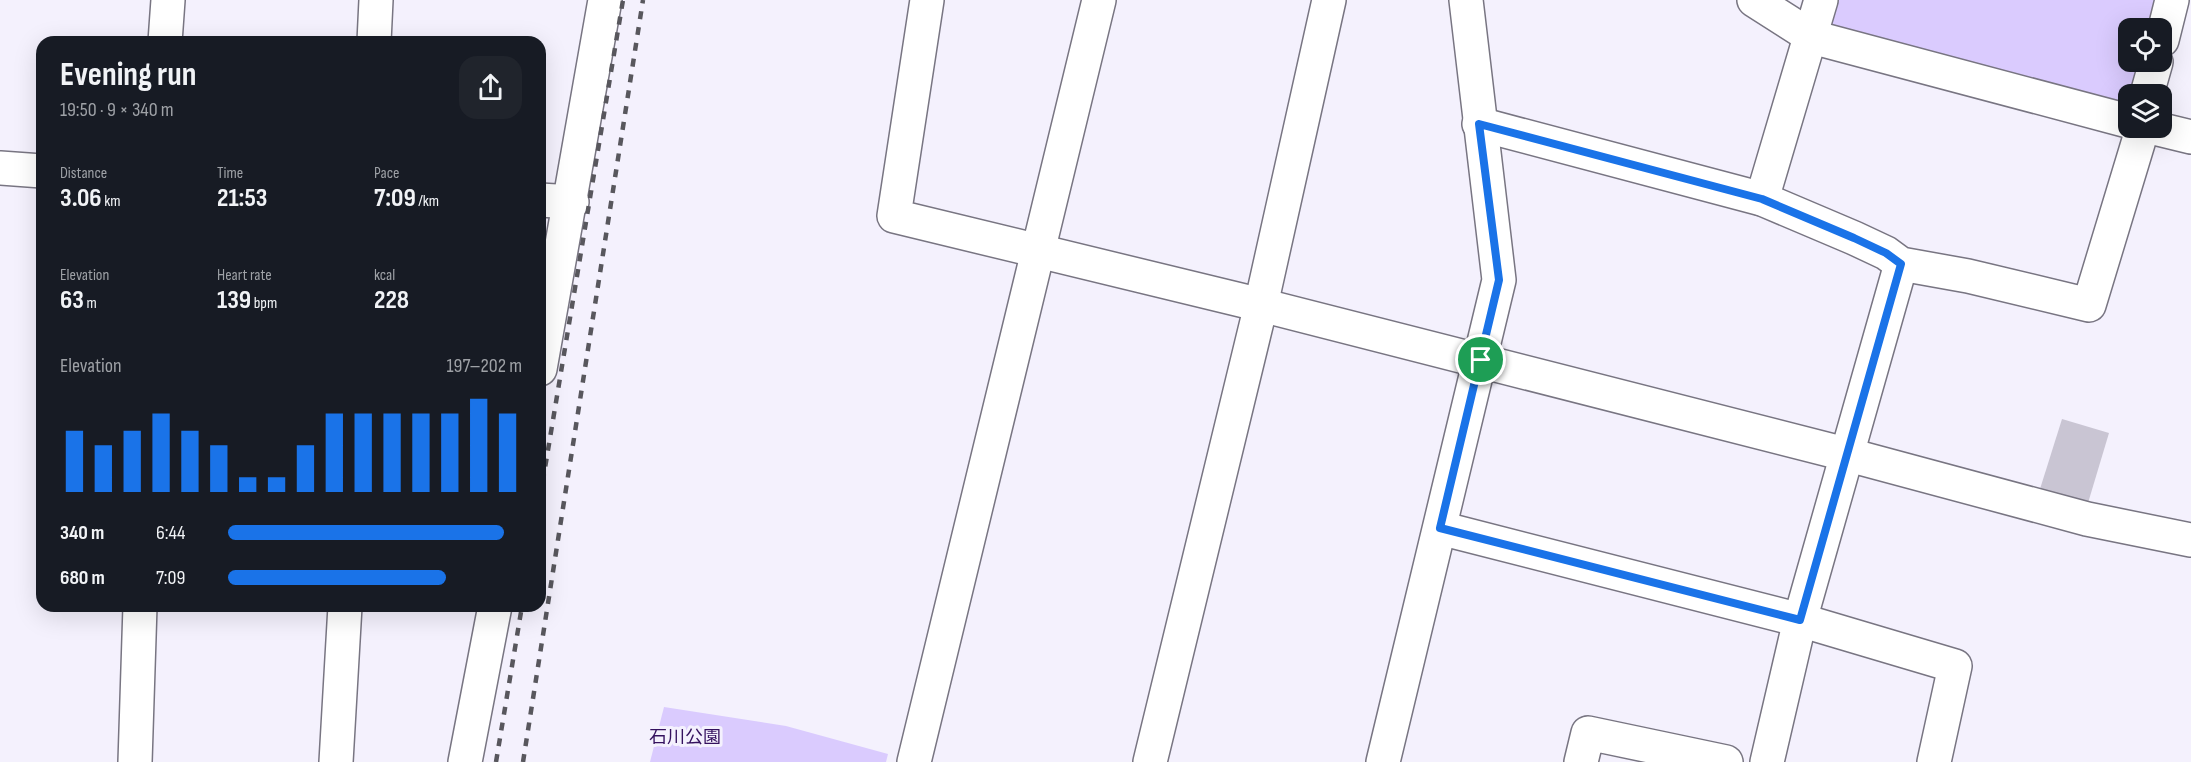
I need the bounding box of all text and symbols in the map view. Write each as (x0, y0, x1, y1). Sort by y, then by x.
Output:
map controls (2118, 18, 2172, 138)
button: locate (2118, 18, 2172, 72)
text: Evening run (60, 55, 196, 95)
button: share (459, 56, 522, 119)
button: layers (2118, 84, 2172, 138)
text: 19:50 · 9 × 340 m (60, 98, 174, 122)
text: Distance (60, 164, 107, 183)
text: Time (217, 164, 243, 183)
text: Pace (374, 164, 399, 183)
text: 3.06 (60, 183, 102, 214)
text: 21:53 (217, 183, 267, 214)
text: 7:09 (374, 183, 416, 214)
text: km (102, 192, 121, 211)
text: /km (416, 192, 439, 211)
text: Elevation (60, 266, 109, 285)
text: Heart rate (217, 266, 272, 285)
text: kcal (374, 266, 395, 285)
text: 63 (60, 285, 84, 316)
text: 139 (217, 285, 251, 316)
text: 228 (374, 285, 409, 316)
text: m (84, 294, 97, 313)
text: bpm (251, 294, 277, 313)
pin (1455, 334, 1506, 385)
icon: arrive (1464, 343, 1497, 376)
text: Elevation (60, 354, 122, 378)
text: 197–202 m (447, 354, 522, 378)
text: 340 m (60, 521, 104, 545)
text: 6:44 (156, 521, 185, 545)
text: 680 m (60, 566, 105, 590)
text: 7:09 (156, 566, 185, 590)
park label: 石川公園 (649, 727, 721, 748)

